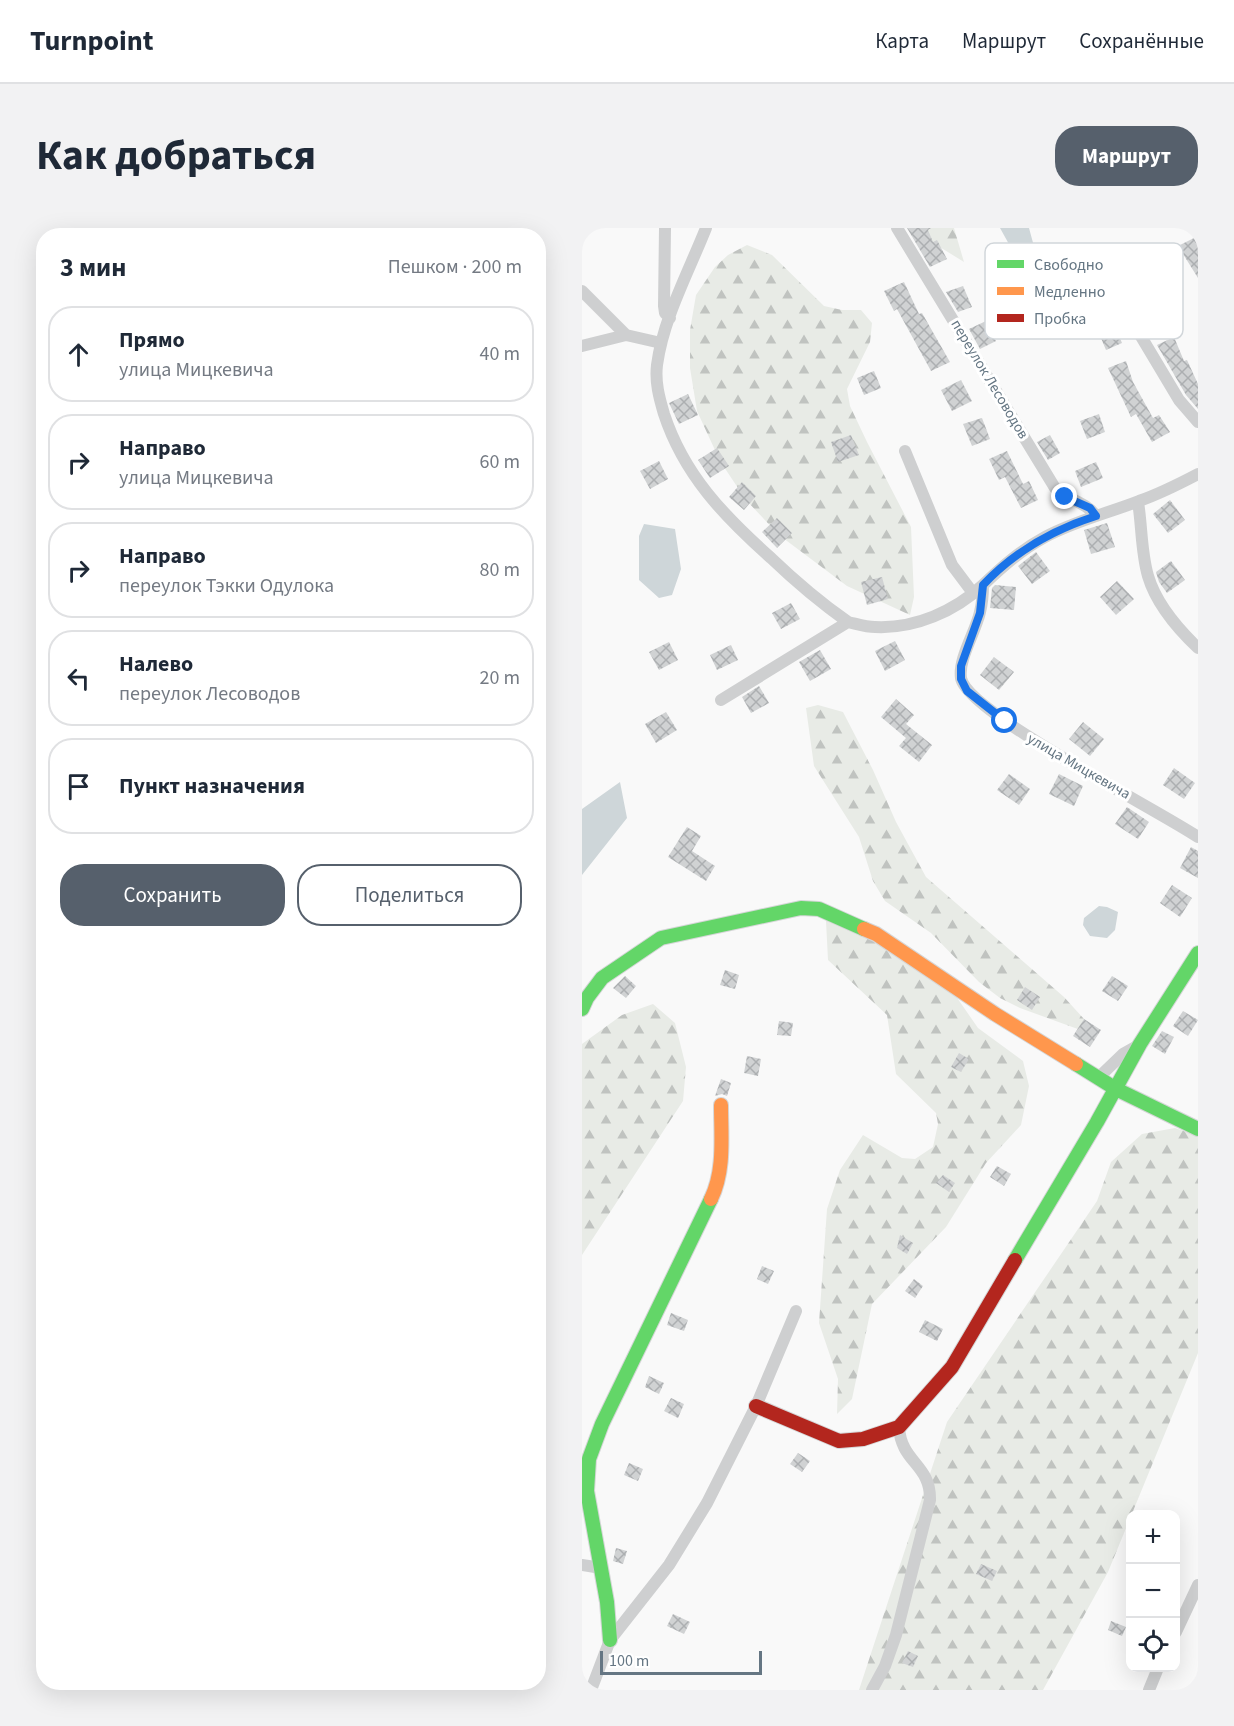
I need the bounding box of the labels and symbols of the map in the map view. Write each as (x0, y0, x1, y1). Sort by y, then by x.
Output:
legend (985, 243, 1183, 339)
text: Свободно (1034, 254, 1104, 276)
text: Медленно (1034, 281, 1105, 303)
text: Пробка (1034, 308, 1086, 330)
street label: переулок Лесоводов (946, 316, 1034, 443)
route end (1051, 483, 1077, 509)
route start (991, 707, 1017, 733)
street label: улица Мицкевича (1023, 728, 1134, 805)
scale bar (600, 1648, 762, 1676)

